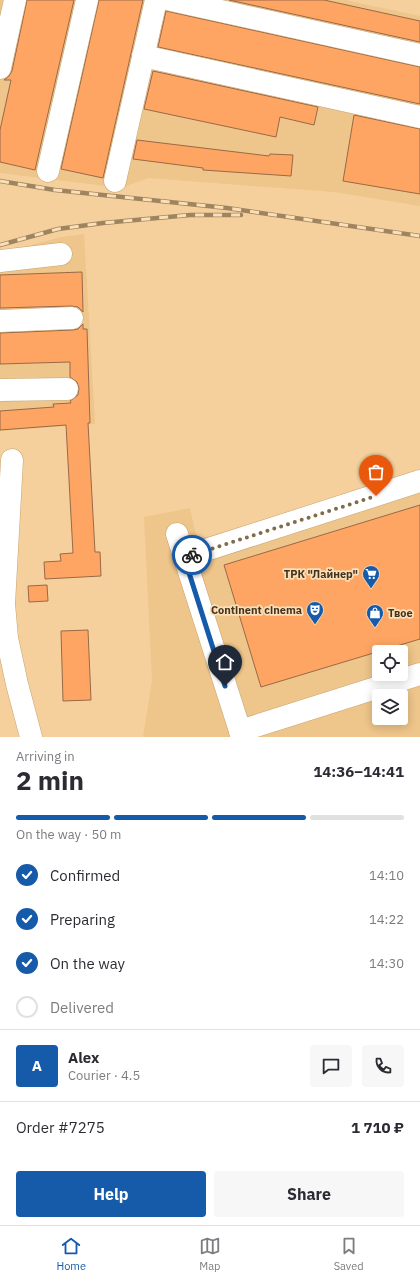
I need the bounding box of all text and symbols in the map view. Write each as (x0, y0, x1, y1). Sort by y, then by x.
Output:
pin (359, 455, 393, 496)
icon: bag (365, 461, 387, 483)
courier (172, 535, 212, 575)
icon: bike (181, 544, 203, 566)
supermarket icon: ТРК "Лайнер" (361, 564, 381, 589)
place label: ТРК "Лайнер" (284, 567, 358, 581)
theatre icon: Continent cinema (305, 600, 325, 625)
place label: Continent cinema (211, 603, 302, 617)
shop icon: Твое (365, 603, 385, 628)
place label: Твое (388, 606, 413, 620)
pin (208, 645, 242, 686)
map controls (372, 645, 408, 725)
button: locate (372, 645, 408, 681)
icon: home (214, 651, 236, 673)
button: layers (372, 689, 408, 725)
text: Arriving in (16, 748, 75, 765)
text: 14:36–14:41 (313, 762, 404, 781)
text: 2 min (16, 763, 84, 797)
text: On the way · 50 m (16, 826, 121, 843)
icon: check (16, 864, 38, 886)
text: Confirmed (50, 866, 120, 885)
text: 14:10 (369, 867, 404, 884)
icon: check (16, 908, 38, 930)
text: Preparing (50, 910, 115, 929)
text: 14:22 (369, 911, 404, 928)
icon: check (16, 952, 38, 974)
text: On the way (50, 954, 125, 973)
text: 14:30 (369, 955, 404, 972)
text: Delivered (50, 998, 114, 1017)
button: chat (310, 1045, 352, 1087)
button: phone (362, 1045, 404, 1087)
text: Alex (68, 1048, 99, 1067)
text: A (32, 1056, 42, 1075)
text: Courier · 4.5 (68, 1067, 140, 1084)
text: Order #7275 (16, 1118, 105, 1137)
text: 1 710 ₽ (351, 1118, 404, 1137)
button: Help (16, 1171, 206, 1217)
button: Share (214, 1171, 404, 1217)
tab: Home (56, 1235, 86, 1273)
tab: Map (199, 1235, 221, 1273)
tab: Saved (334, 1235, 364, 1273)

